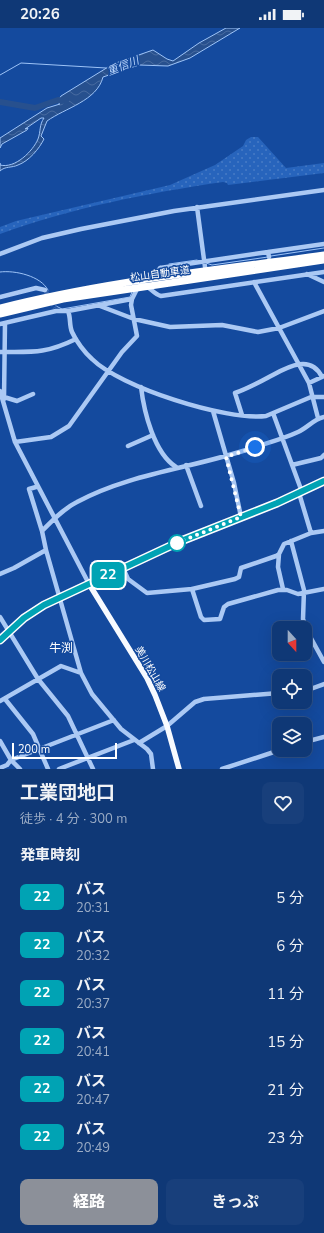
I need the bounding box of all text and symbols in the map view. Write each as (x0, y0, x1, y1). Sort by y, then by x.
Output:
text: 20:26 (20, 4, 60, 24)
water label: 重信川 (105, 52, 142, 79)
street label: 松山自動車道 (129, 263, 191, 285)
your location (245, 437, 265, 457)
unlabelled marker (168, 534, 186, 552)
line badge: 22 (90, 562, 126, 588)
text: 22 (100, 565, 116, 584)
north arrow (272, 621, 312, 661)
map controls (272, 621, 312, 757)
district label: 牛渕 (49, 640, 73, 656)
street label: 美川松山線 (131, 644, 169, 694)
button: locate (272, 669, 312, 709)
button: layers (272, 717, 312, 757)
scale bar (12, 741, 117, 760)
text: 200 m (18, 742, 50, 757)
text: 工業団地口 (20, 780, 115, 806)
button: heart (262, 782, 304, 824)
text: 徒歩 · 4 分 · 300 m (20, 810, 127, 828)
text: 発車時刻 (20, 845, 80, 865)
text: バス (76, 879, 106, 899)
text: 22 (34, 887, 50, 906)
text: 5 分 (276, 888, 304, 908)
text: 20:31 (76, 899, 110, 917)
text: バス (76, 927, 106, 947)
text: 22 (34, 935, 50, 954)
text: 6 分 (276, 936, 304, 956)
text: 20:32 (76, 947, 110, 965)
text: バス (76, 975, 106, 995)
text: 22 (34, 983, 50, 1002)
text: 11 分 (267, 984, 304, 1004)
text: 20:37 (76, 995, 110, 1013)
text: バス (76, 1023, 106, 1043)
text: 22 (34, 1031, 50, 1050)
text: 15 分 (267, 1032, 304, 1052)
text: 20:41 (76, 1043, 110, 1061)
text: バス (76, 1071, 106, 1091)
text: 22 (34, 1079, 50, 1098)
text: 21 分 (267, 1080, 304, 1100)
text: 20:47 (76, 1091, 110, 1109)
text: バス (76, 1119, 106, 1139)
text: 22 (34, 1127, 50, 1146)
text: 23 分 (267, 1128, 304, 1148)
text: 20:49 (76, 1139, 110, 1157)
button: 経路 (20, 1179, 158, 1225)
button: きっぷ (166, 1179, 304, 1225)

